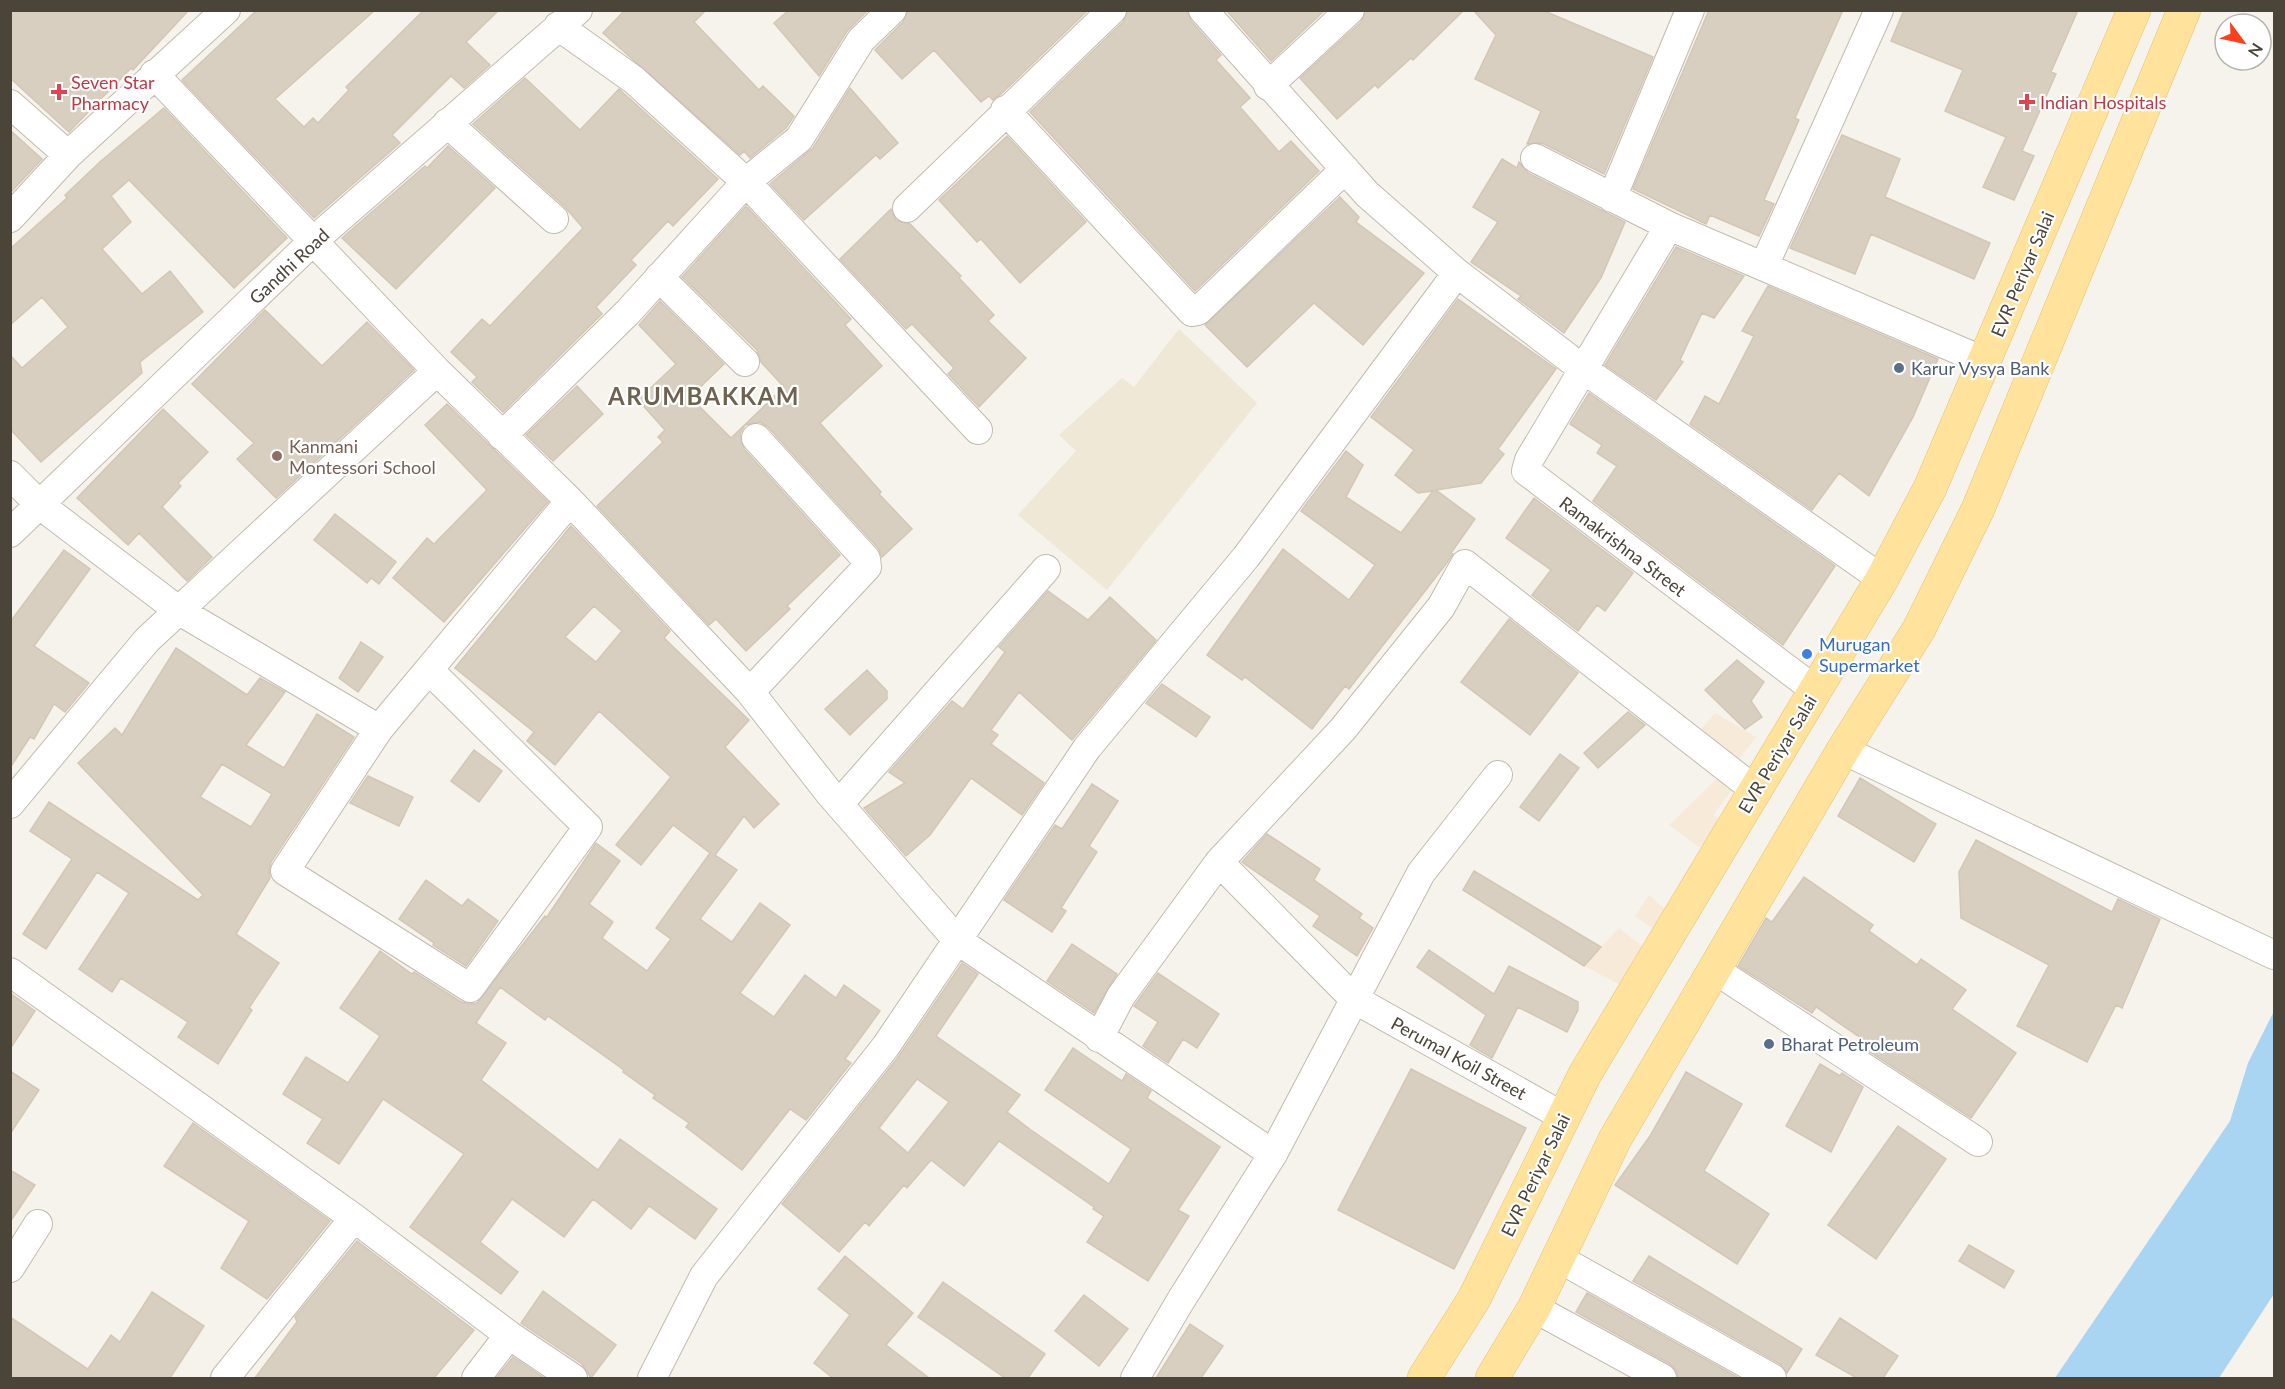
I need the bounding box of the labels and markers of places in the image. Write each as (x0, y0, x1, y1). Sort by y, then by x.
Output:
place label: Seven Star Pharmacy (71, 71, 155, 114)
marker: Seven Star Pharmacy (52, 85, 66, 99)
place label: Indian Hospitals (2040, 91, 2166, 113)
marker: Indian Hospitals (2018, 93, 2036, 111)
place label: Karur Vysya Bank (1911, 357, 2050, 379)
marker: Karur Vysya Bank (1892, 361, 1906, 375)
place label: Kanmani Montessori School (289, 435, 436, 478)
marker: Kanmani Montessori School (270, 449, 284, 463)
place label: Murugan Supermarket (1819, 633, 1920, 676)
marker: Murugan Supermarket (1800, 647, 1814, 661)
place label: Bharat Petroleum (1781, 1033, 1919, 1055)
marker: Bharat Petroleum (1762, 1037, 1776, 1051)

